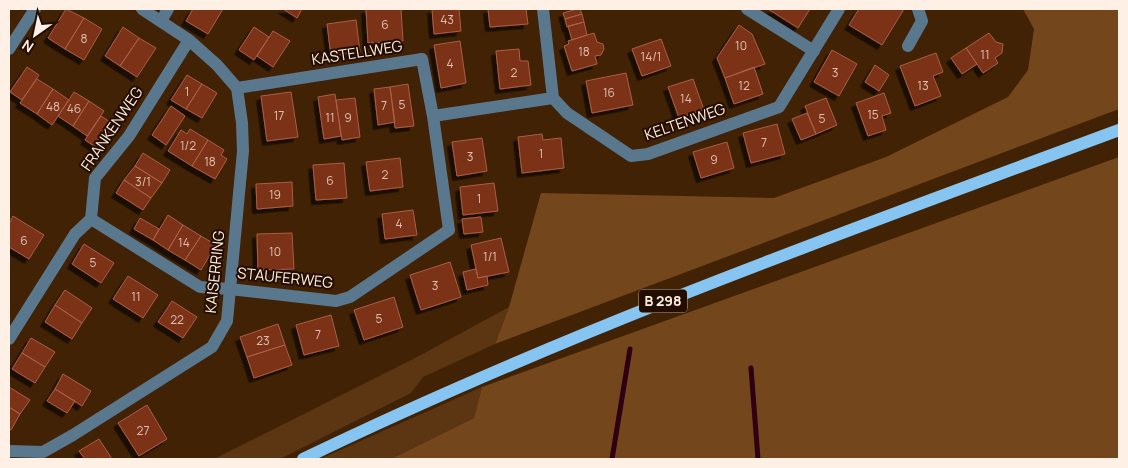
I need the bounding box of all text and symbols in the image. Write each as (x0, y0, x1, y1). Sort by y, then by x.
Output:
north arrow (10, 10, 60, 60)
house number: 43 (440, 11, 454, 28)
house number: 6 (381, 16, 389, 33)
house number: 8 (81, 30, 88, 47)
street label: KASTELLWEG (310, 35, 404, 70)
text: N (18, 36, 37, 57)
house number: 10 (735, 37, 747, 54)
house number: 18 (578, 43, 590, 60)
house number: 11 (980, 46, 990, 63)
house number: 14/1 (640, 48, 662, 65)
house number: 4 (446, 55, 454, 72)
house number: 2 (511, 64, 518, 81)
house number: 3 (832, 64, 838, 81)
house number: 12 (738, 77, 750, 94)
house number: 13 (917, 77, 929, 94)
street label: FRANKENWEG (76, 82, 148, 175)
house number: 1 (185, 83, 189, 100)
house number: 16 (603, 84, 615, 101)
house number: 14 (680, 90, 692, 107)
house number: 5 (399, 96, 406, 113)
house number: 7 (381, 97, 387, 114)
house number: 48 (46, 98, 60, 115)
street label: KELTENWEG (642, 98, 728, 145)
house number: 46 (67, 100, 81, 117)
house number: 15 (867, 106, 879, 123)
house number: 17 (274, 107, 284, 124)
house number: 11 (325, 109, 335, 126)
house number: 9 (344, 109, 352, 126)
house number: 5 (819, 110, 826, 127)
house number: 7 (761, 134, 767, 151)
house number: 1/2 (180, 137, 196, 154)
house number: 1 (539, 145, 543, 162)
house number: 3 (467, 148, 473, 165)
house number: 9 (710, 151, 718, 168)
house number: 18 (204, 153, 216, 170)
house number: 2 (382, 166, 389, 183)
house number: 6 (326, 172, 334, 189)
house number: 3/1 (135, 173, 151, 190)
house number: 19 (269, 186, 281, 203)
house number: 1 (477, 190, 481, 207)
house number: 4 (395, 215, 403, 232)
street label: KAISERRING (200, 229, 229, 314)
house number: 6 (20, 232, 28, 249)
house number: 14 (178, 234, 190, 251)
house number: 10 (269, 243, 281, 260)
house number: 1/1 (483, 248, 497, 265)
house number: 5 (90, 254, 97, 271)
street label: STAUFERWEG (236, 262, 334, 293)
house number: 3 (432, 277, 438, 294)
house number: 11 (131, 288, 141, 305)
road number: B 298 (639, 290, 687, 312)
house number: 5 (376, 310, 383, 327)
house number: 22 (170, 311, 184, 328)
house number: 7 (315, 326, 321, 343)
house number: 23 (256, 332, 270, 349)
house number: 27 (137, 422, 149, 439)

